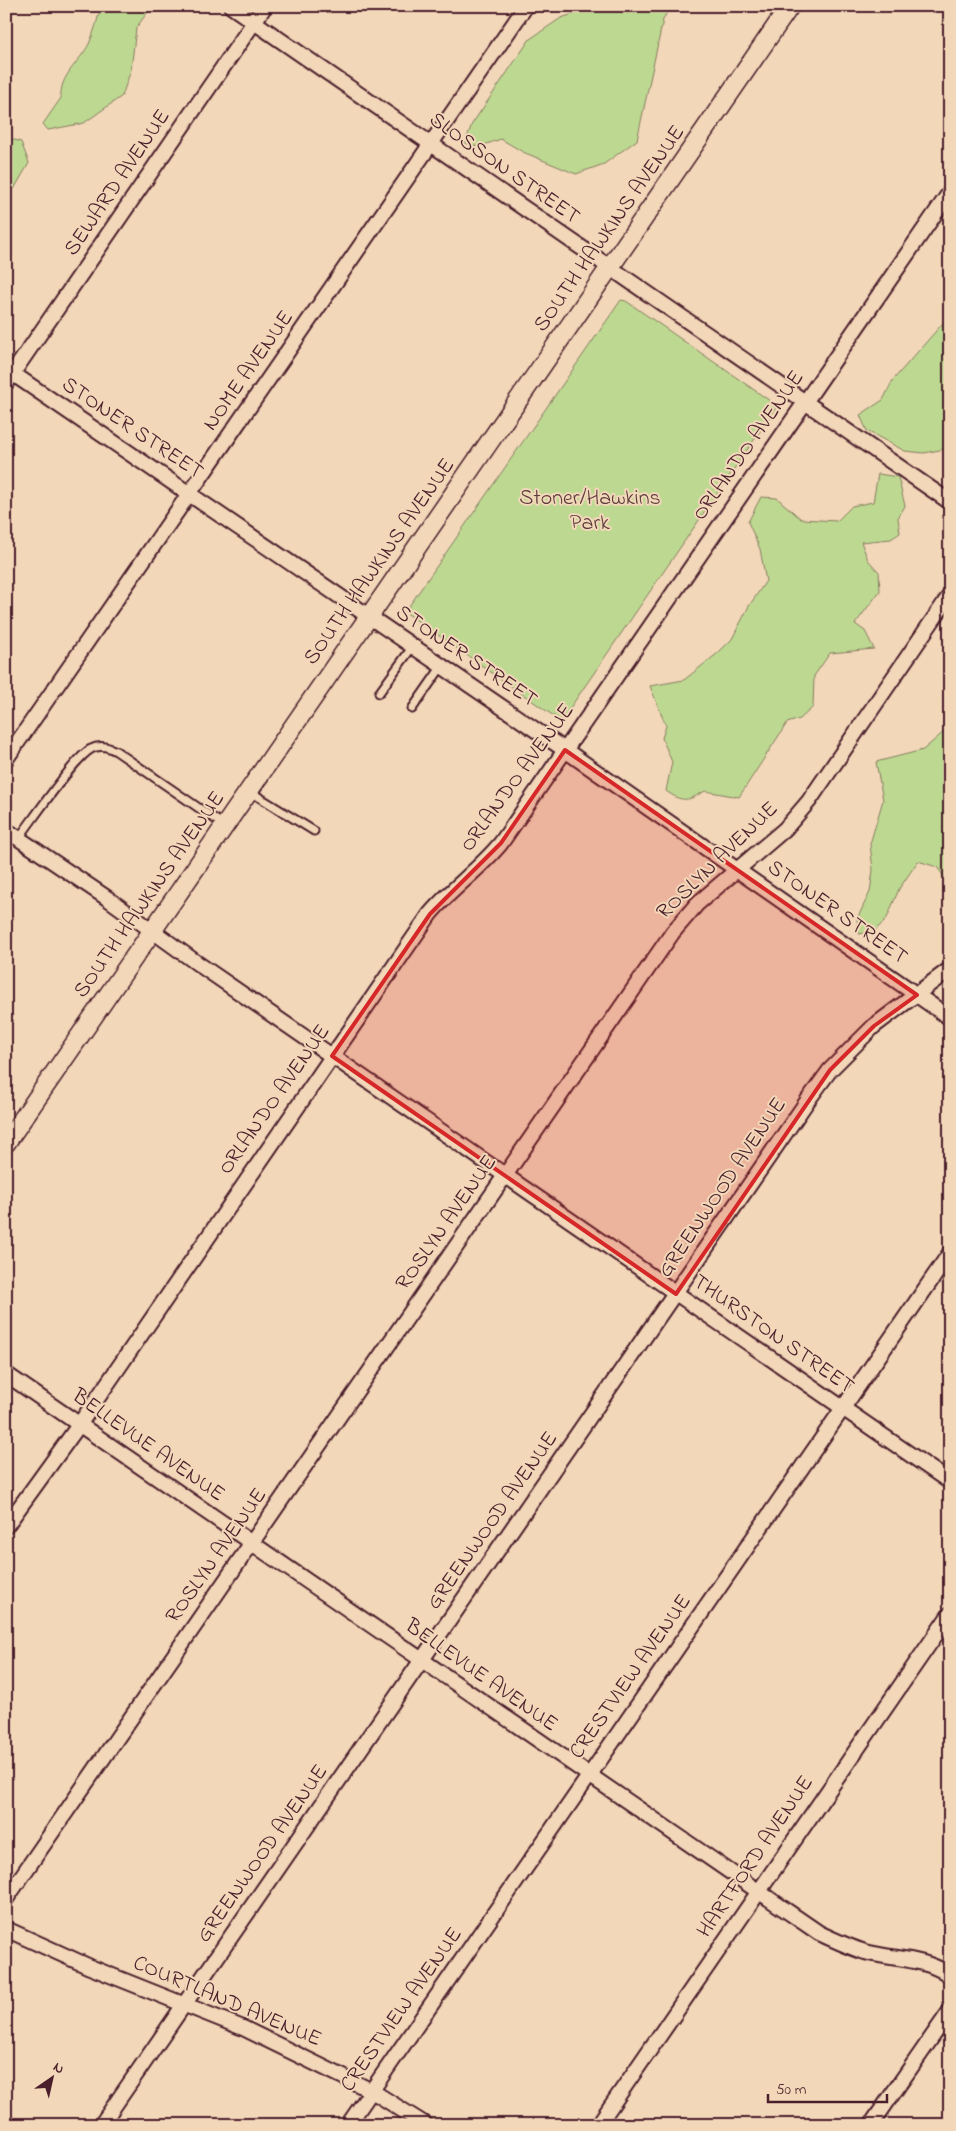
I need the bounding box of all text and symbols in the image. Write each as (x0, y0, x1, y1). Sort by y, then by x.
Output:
street label: SEWARD AVENUE (57, 103, 179, 263)
street label: SLOSSON STREET (422, 105, 586, 233)
street label: SOUTH HAWKINS AVENUE (526, 119, 694, 339)
street label: NOME AVENUE (196, 304, 302, 438)
street label: ORLANDO AVENUE (685, 364, 813, 528)
street label: STONER STREET (55, 370, 210, 489)
street label: SOUTH HAWKINS AVENUE (296, 452, 464, 672)
park label: Stoner/Hawkins Park (519, 483, 661, 540)
street label: STONER STREET (389, 598, 544, 717)
street label: ORLANDO AVENUE (453, 697, 583, 859)
street label: SOUTH HAWKINS AVENUE (66, 785, 234, 1005)
street label: ROSLYN AVENUE (650, 794, 786, 928)
street label: STONER STREET (760, 853, 914, 974)
street label: ORLANDO AVENUE (211, 1018, 339, 1182)
street label: GREENWOOD AVENUE (651, 1091, 795, 1285)
street label: ROSLYN AVENUE (388, 1149, 506, 1297)
street label: THURSTON STREET (686, 1267, 861, 1403)
street label: BELLEVUE AVENUE (64, 1381, 231, 1511)
street label: GREENWOOD AVENUE (419, 1425, 567, 1617)
street label: ROSLYN AVENUE (158, 1482, 276, 1630)
street label: CRESTVIEW AVENUE (562, 1588, 700, 1766)
street label: BELLEVUE AVENUE (397, 1611, 564, 1741)
street label: GREENWOOD AVENUE (189, 1758, 337, 1950)
street label: HARTFORD AVENUE (690, 1769, 822, 1945)
street label: CRESTVIEW AVENUE (333, 1921, 471, 2099)
street label: COURTLAND AVENUE (128, 1948, 326, 2056)
north arrow (28, 2054, 78, 2104)
text: N (49, 2057, 68, 2080)
scale bar (768, 2071, 887, 2103)
text: 50 m (776, 2079, 807, 2101)

